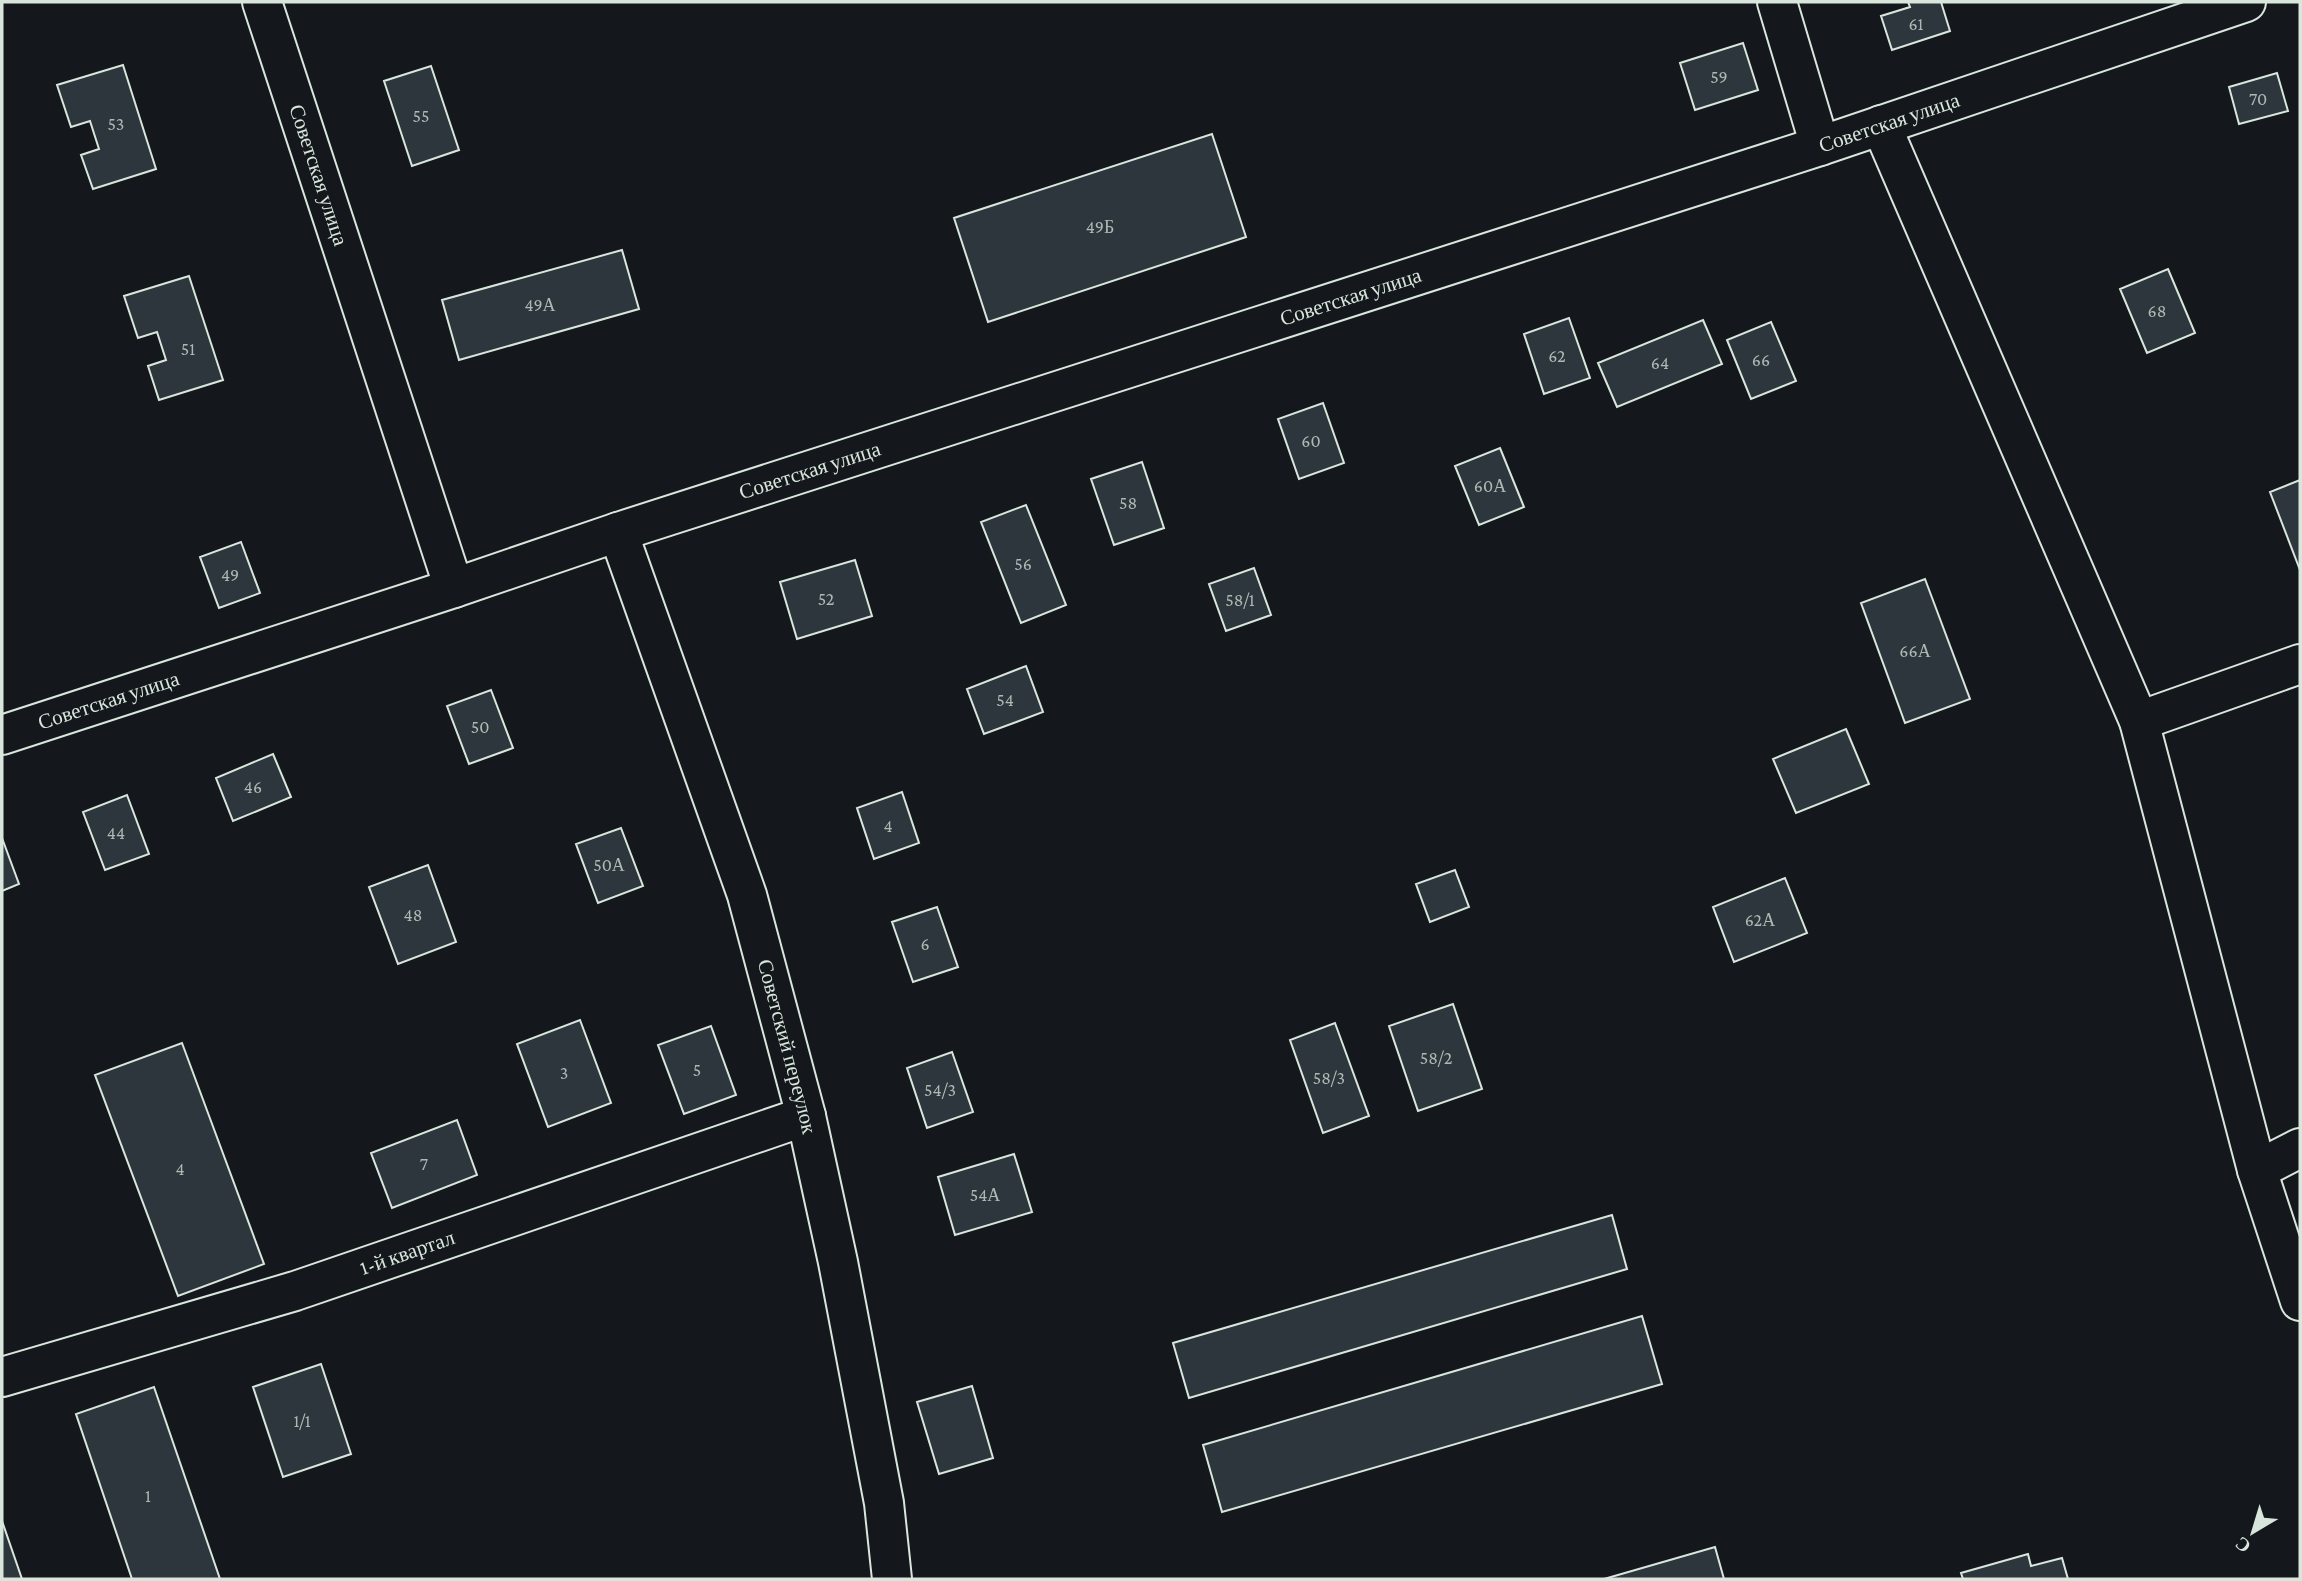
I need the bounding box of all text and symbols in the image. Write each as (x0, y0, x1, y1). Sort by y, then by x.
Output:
house number: 61 (1908, 14, 1924, 34)
house number: 59 (1710, 67, 1728, 87)
street label: Советская улица (1816, 88, 1963, 158)
house number: 70 (2249, 89, 2267, 109)
street label: Советская улица (284, 101, 353, 249)
house number: 55 (413, 106, 429, 126)
house number: 53 (108, 114, 124, 134)
house number: 49Б (1086, 217, 1114, 237)
street label: Советская улица (1277, 263, 1425, 331)
house number: 49А (524, 295, 556, 315)
house number: 68 (2148, 301, 2166, 321)
house number: 51 (181, 339, 195, 359)
house number: 62 (1548, 346, 1566, 366)
house number: 66 (1752, 350, 1770, 370)
house number: 64 (1651, 353, 1669, 373)
house number: 60 (1301, 431, 1321, 451)
street label: Советская улица (736, 436, 884, 504)
house number: 60А (1474, 476, 1506, 496)
house number: 58 (1119, 493, 1137, 513)
house number: 56 (1014, 554, 1032, 574)
house number: 49 (221, 565, 239, 585)
house number: 52 (818, 589, 834, 609)
house number: 58/1 (1225, 590, 1255, 610)
house number: 66А (1899, 641, 1931, 661)
street label: Советская улица (35, 666, 183, 735)
house number: 54 (996, 690, 1014, 710)
house number: 50 (471, 717, 489, 737)
house number: 46 (244, 777, 262, 797)
house number: 4 (883, 816, 893, 836)
house number: 44 (107, 823, 125, 843)
house number: 50А (593, 855, 625, 875)
house number: 48 (404, 905, 422, 925)
house number: 62А (1745, 910, 1775, 930)
house number: 6 (920, 934, 930, 954)
street label: Советский переулок (753, 957, 822, 1137)
house number: 58/2 (1420, 1048, 1452, 1068)
house number: 5 (693, 1060, 701, 1080)
house number: 3 (560, 1063, 568, 1083)
house number: 58/3 (1313, 1068, 1345, 1088)
house number: 54/3 (924, 1080, 956, 1100)
house number: 7 (420, 1154, 428, 1174)
house number: 4 (175, 1159, 185, 1179)
house number: 54А (970, 1185, 1000, 1205)
street label: 1-й квартал (357, 1225, 458, 1280)
house number: 1/1 (293, 1411, 311, 1431)
house number: 1 (145, 1486, 151, 1506)
north arrow (2218, 1497, 2288, 1567)
text: С (2231, 1533, 2255, 1558)

